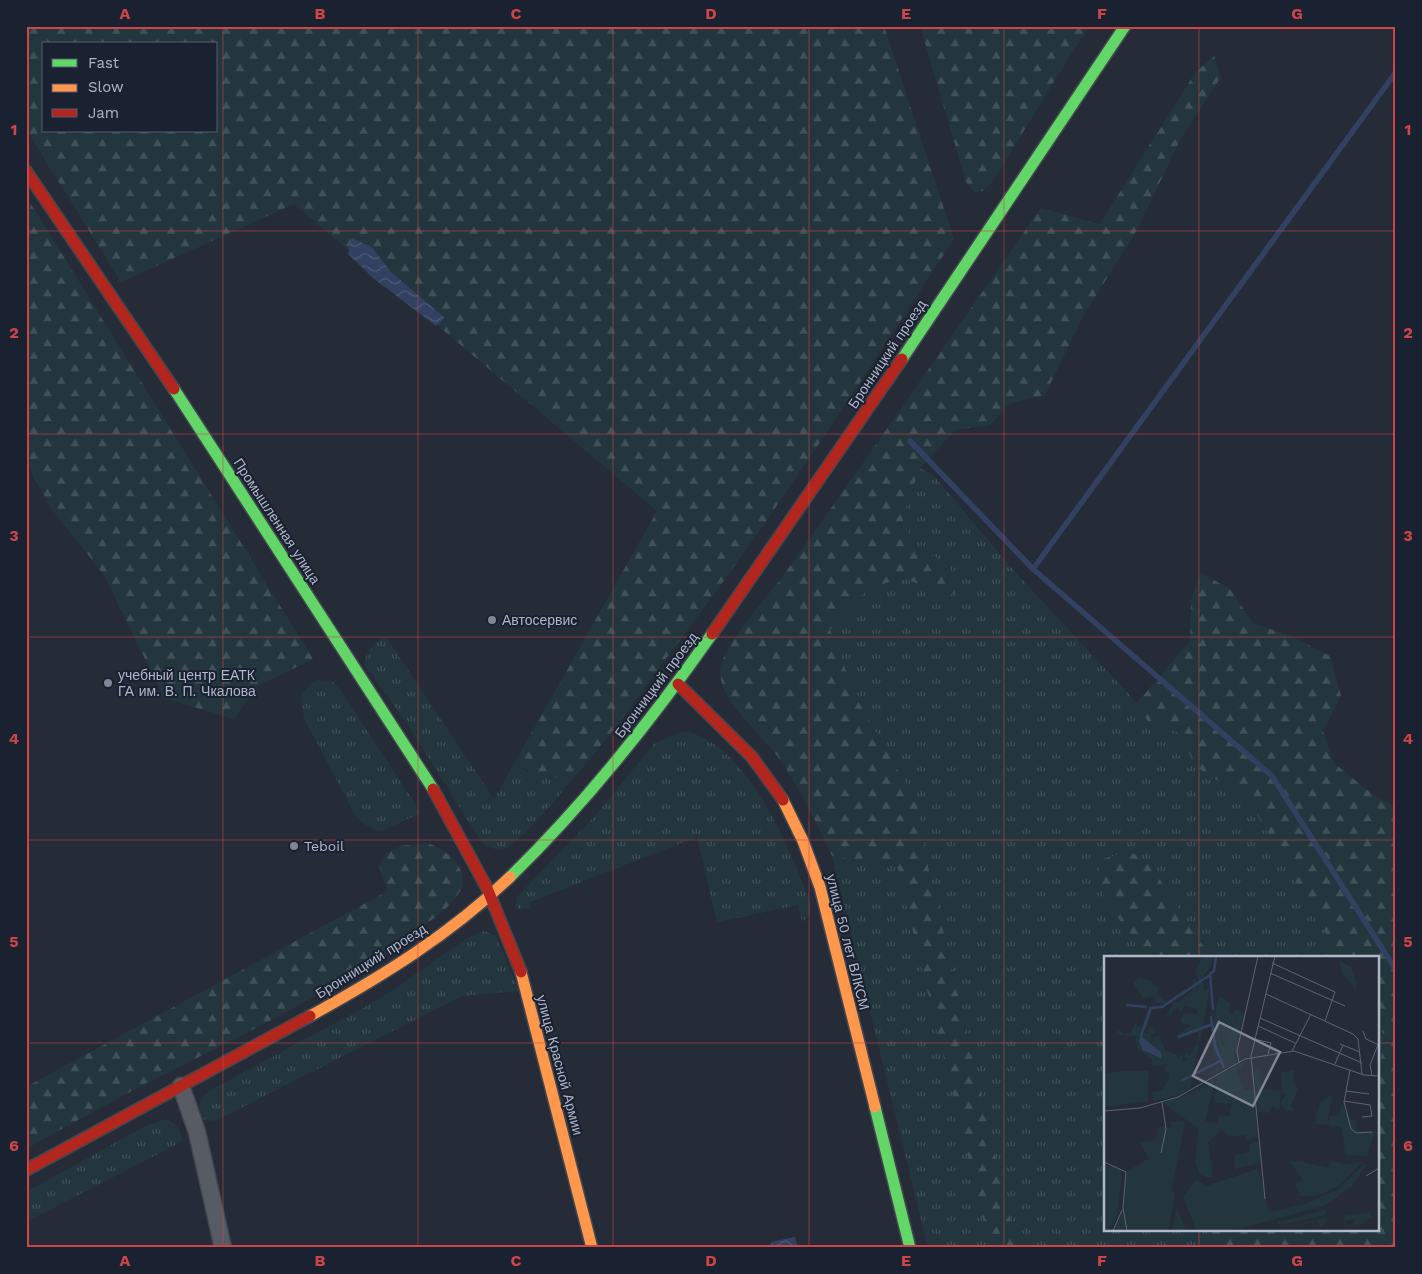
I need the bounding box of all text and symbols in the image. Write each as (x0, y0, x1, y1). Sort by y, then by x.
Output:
text: A (120, 4, 131, 23)
text: B (315, 4, 326, 23)
text: C (511, 4, 522, 23)
text: D (705, 4, 717, 23)
text: E (901, 4, 911, 23)
text: F (1097, 4, 1107, 23)
text: G (1291, 4, 1303, 23)
legend (42, 42, 218, 132)
text: Fast (88, 54, 120, 72)
text: Slow (88, 78, 124, 96)
text: Jam (88, 104, 119, 122)
text: 1 (11, 120, 17, 139)
text: 1 (1405, 120, 1411, 139)
street label: Бронницкий проезд (845, 297, 929, 411)
text: 2 (9, 323, 19, 342)
text: 2 (1403, 323, 1413, 342)
street label: Промышленная улица (230, 455, 324, 587)
text: 3 (9, 526, 19, 545)
text: 3 (1403, 526, 1413, 545)
place label: Автосервис (502, 612, 577, 628)
marker: Автосервис (486, 614, 498, 626)
street label: Бронницкий проезд (611, 629, 701, 741)
place label: учебный центр ЕАТК ГА им. В. П. Чкалова (118, 667, 256, 699)
marker: учебный центр ЕАТК ГА им. В. П. Чкалова (102, 677, 114, 689)
text: 4 (9, 729, 19, 748)
text: 4 (1403, 729, 1413, 748)
place label: Teboil (304, 838, 345, 854)
marker: Teboil (288, 840, 300, 852)
street label: улица 50 лет ВЛКСМ (823, 872, 873, 1012)
street label: Бронницкий проезд (313, 920, 429, 1002)
text: 5 (9, 932, 19, 951)
text: 5 (1403, 932, 1413, 951)
inset map (1104, 956, 1380, 1232)
street label: улица Красной Армии (534, 993, 586, 1137)
text: 6 (9, 1136, 19, 1155)
text: 6 (1403, 1136, 1413, 1155)
text: A (120, 1251, 131, 1270)
text: B (315, 1251, 326, 1270)
text: C (511, 1251, 522, 1270)
text: D (705, 1251, 717, 1270)
text: E (901, 1251, 911, 1270)
text: F (1097, 1251, 1107, 1270)
text: G (1291, 1251, 1303, 1270)

